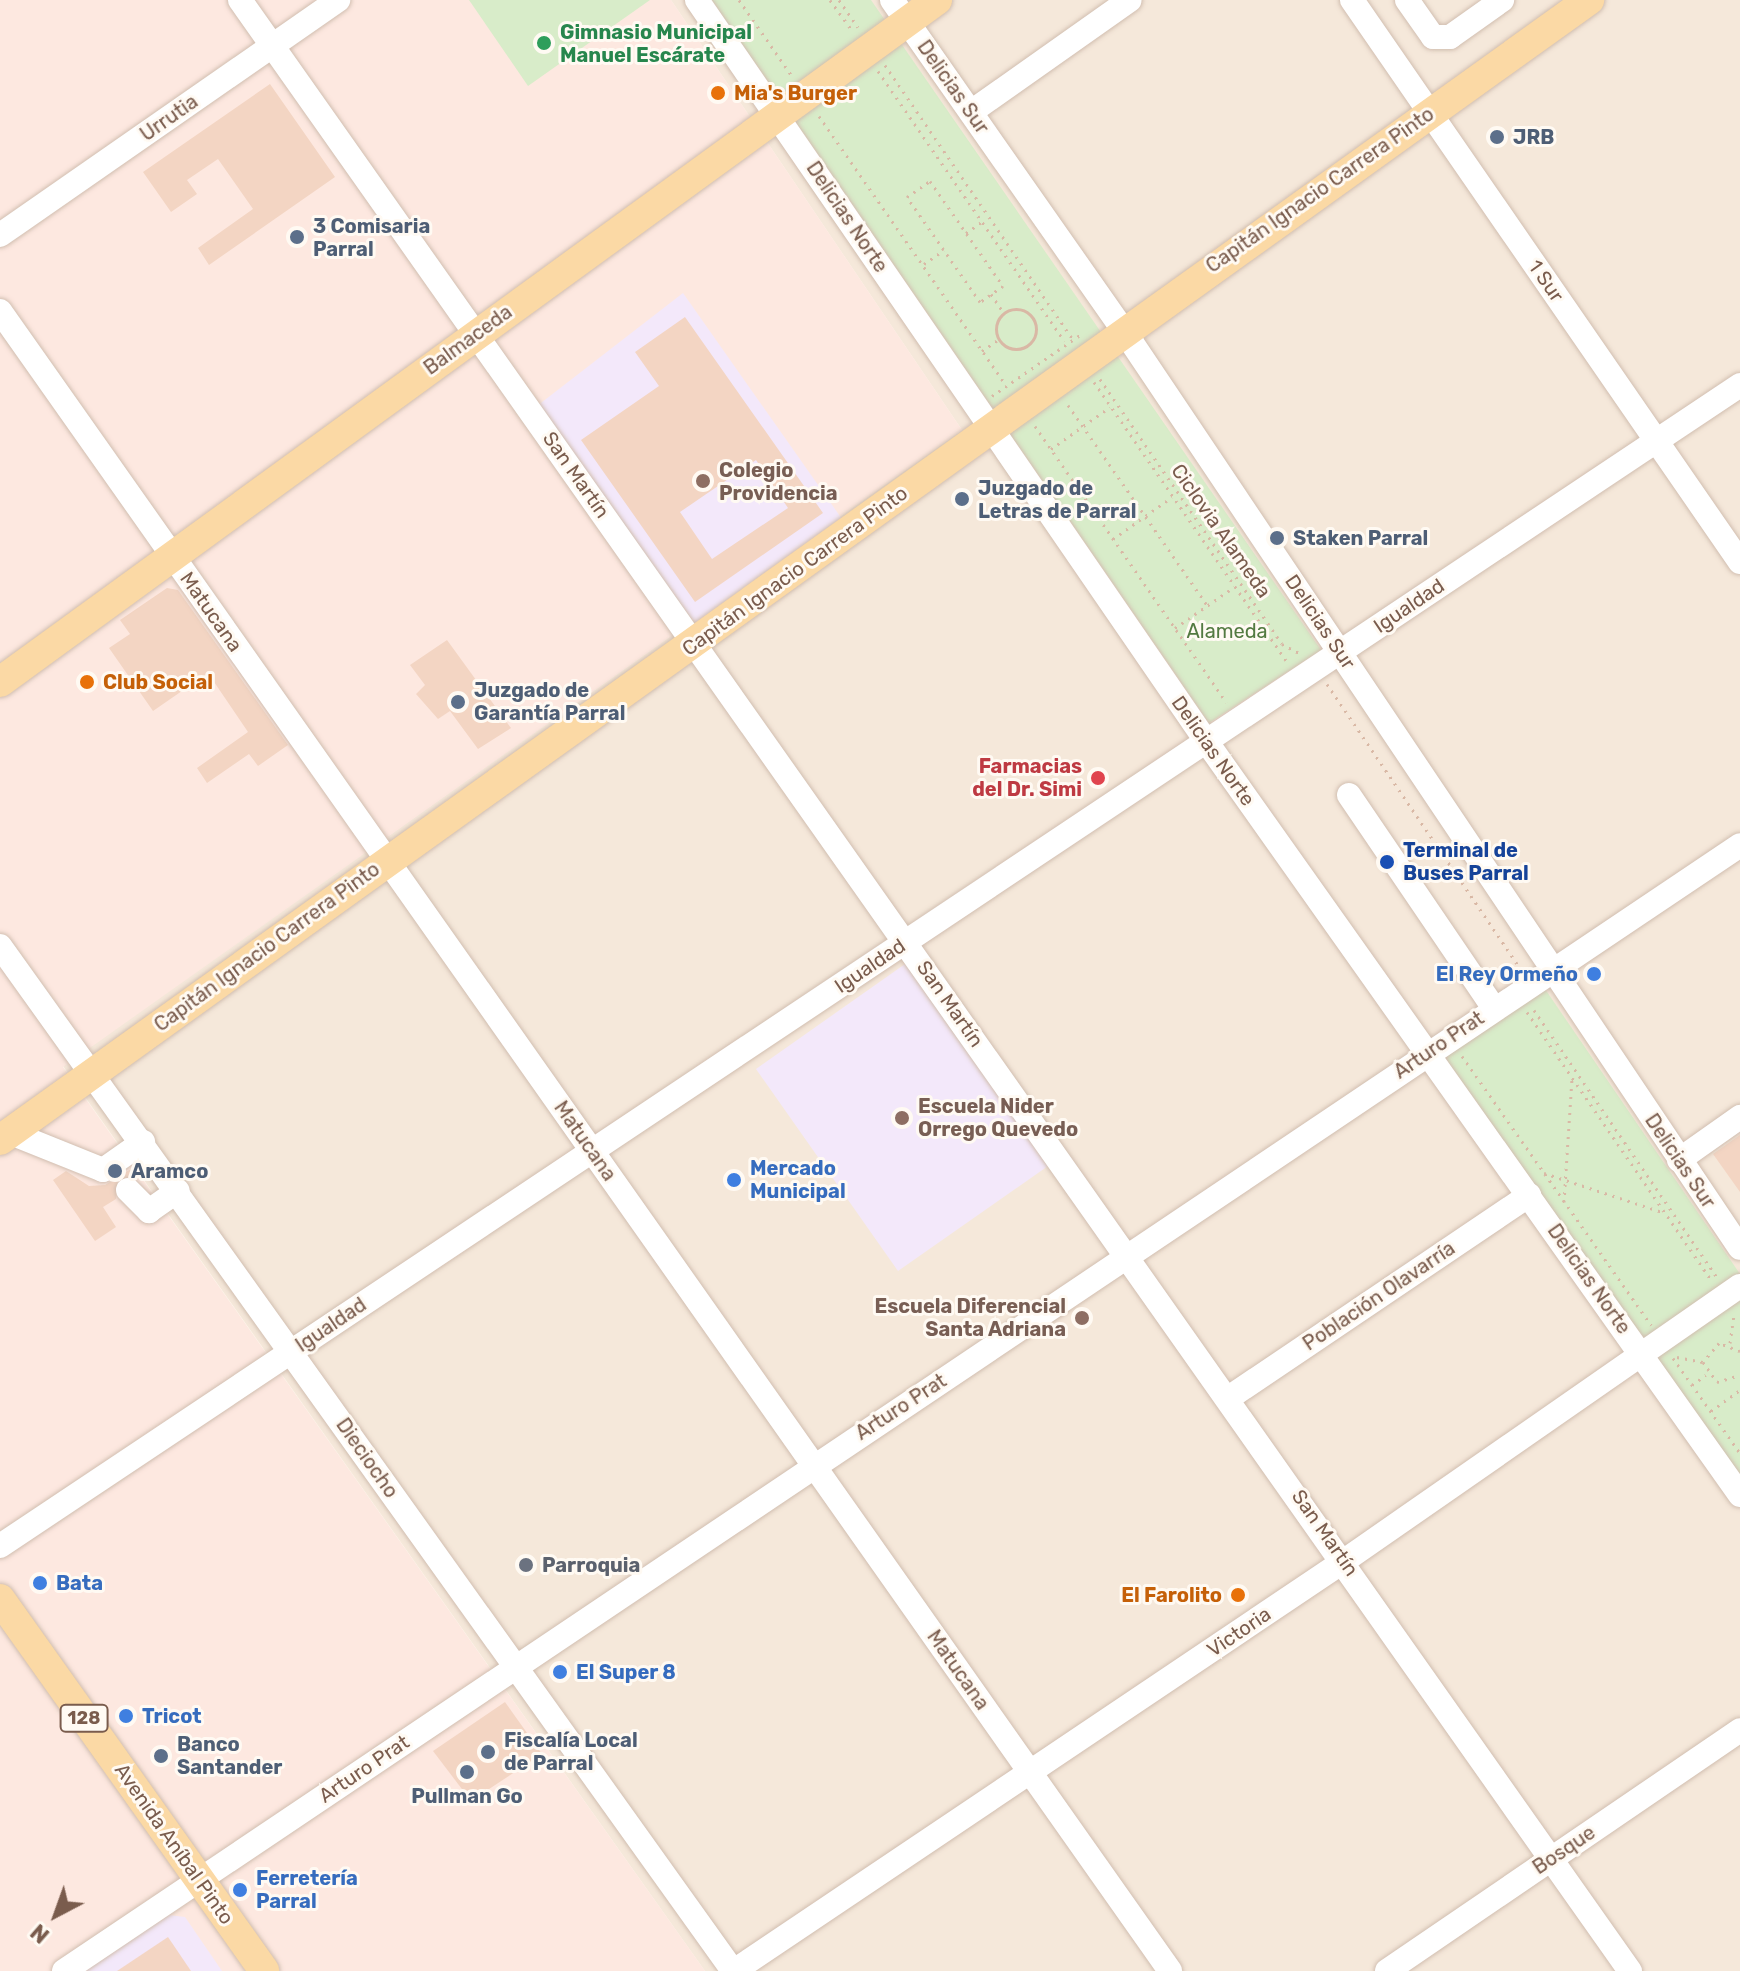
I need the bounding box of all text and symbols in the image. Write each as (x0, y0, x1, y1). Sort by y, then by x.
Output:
place label: Gimnasio Municipal Manuel Escárate (560, 20, 752, 67)
marker: Gimnasio Municipal Manuel Escárate (535, 34, 553, 52)
street label: Delicias Sur (912, 36, 994, 138)
place label: Mia's Burger (734, 81, 857, 105)
marker: Mia's Burger (709, 84, 727, 102)
street label: Urrutia (136, 90, 202, 146)
street label: Capitán Ignacio Carrera Pinto (1201, 102, 1439, 278)
place label: JRB (1513, 125, 1554, 149)
marker: JRB (1488, 128, 1506, 146)
street label: Delicias Norte (801, 157, 893, 277)
place label: 3 Comisaria Parral (313, 214, 430, 261)
marker: 3 Comisaria Parral (288, 228, 306, 246)
street label: 1 Sur (1523, 255, 1569, 307)
street label: Balmaceda (419, 300, 517, 380)
street label: San Martín (538, 427, 614, 523)
place label: Colegio Providencia (719, 458, 838, 505)
street label: Ciclovia Alameda (1166, 459, 1276, 603)
marker: Colegio Providencia (694, 472, 712, 490)
place label: Juzgado de Letras de Parral (978, 476, 1136, 523)
street label: Capitán Ignacio Carrera Pinto (678, 481, 912, 661)
marker: Juzgado de Letras de Parral (953, 490, 971, 508)
place label: Staken Parral (1293, 526, 1428, 550)
marker: Staken Parral (1268, 529, 1286, 547)
street label: Matucana (175, 567, 247, 657)
street label: Delicias Sur (1280, 570, 1360, 674)
street label: Igualdad (1369, 574, 1449, 638)
park label: Alameda (1186, 619, 1268, 643)
place label: Club Social (103, 670, 213, 694)
marker: Club Social (78, 673, 96, 691)
place label: Juzgado de Garantía Parral (474, 678, 625, 725)
street label: Delicias Norte (1166, 691, 1260, 811)
marker: Juzgado de Garantía Parral (449, 693, 467, 711)
place label: Farmacias del Dr. Simi (972, 754, 1082, 801)
marker: Farmacias del Dr. Simi (1089, 769, 1107, 787)
place label: Terminal de Buses Parral (1403, 838, 1529, 885)
marker: Terminal de Buses Parral (1378, 853, 1396, 871)
street label: Capitán Ignacio Carrera Pinto (150, 857, 384, 1037)
street label: Igualdad (830, 934, 910, 998)
street label: San Martín (912, 956, 988, 1052)
place label: El Rey Ormeño (1435, 962, 1578, 986)
marker: El Rey Ormeño (1585, 965, 1603, 983)
street label: Arturo Prat (1389, 1006, 1489, 1084)
place label: Escuela Nider Orrego Quevedo (918, 1094, 1078, 1141)
street label: Matucana (549, 1096, 621, 1186)
marker: Escuela Nider Orrego Quevedo (893, 1109, 911, 1127)
street label: Delicias Sur (1640, 1109, 1720, 1213)
place label: Mercado Municipal (750, 1156, 846, 1203)
place label: Aramco (131, 1159, 208, 1183)
marker: Aramco (106, 1162, 124, 1180)
marker: Mercado Municipal (725, 1171, 743, 1189)
street label: Delicias Norte (1542, 1219, 1636, 1339)
street label: Población Olavarría (1298, 1236, 1460, 1356)
street label: Igualdad (291, 1293, 371, 1357)
place label: Escuela Diferencial Santa Adriana (874, 1294, 1066, 1341)
marker: Escuela Diferencial Santa Adriana (1073, 1309, 1091, 1327)
street label: Arturo Prat (851, 1369, 951, 1445)
street label: Dieciocho (331, 1413, 403, 1503)
street label: San Martín (1287, 1485, 1363, 1581)
place label: Parroquia (542, 1553, 640, 1577)
marker: Parroquia (517, 1556, 535, 1574)
place label: Bata (56, 1571, 103, 1595)
marker: Bata (31, 1574, 49, 1592)
place label: El Farolito (1121, 1583, 1222, 1607)
marker: El Farolito (1229, 1586, 1247, 1604)
street label: Victoria (1203, 1602, 1275, 1662)
street label: Matucana (922, 1625, 994, 1715)
place label: El Super 8 (576, 1660, 676, 1684)
marker: El Super 8 (551, 1663, 569, 1681)
road number: 128 (58, 1704, 110, 1732)
place label: Tricot (142, 1704, 202, 1728)
marker: Tricot (117, 1707, 135, 1725)
place label: Fiscalía Local de Parral (504, 1728, 638, 1775)
street label: Arturo Prat (314, 1730, 414, 1808)
place label: Banco Santander (177, 1732, 282, 1779)
marker: Fiscalía Local de Parral (479, 1743, 497, 1761)
marker: Banco Santander (152, 1747, 170, 1765)
street label: Avenida Aníbal Pinto (109, 1759, 239, 1929)
marker: Pullman Go (458, 1763, 476, 1781)
place label: Pullman Go (411, 1784, 523, 1808)
street label: Bosque (1528, 1820, 1600, 1880)
place label: Ferretería Parral (256, 1866, 358, 1913)
north arrow (16, 1875, 96, 1955)
marker: Ferretería Parral (231, 1881, 249, 1899)
text: N (25, 1918, 55, 1949)

